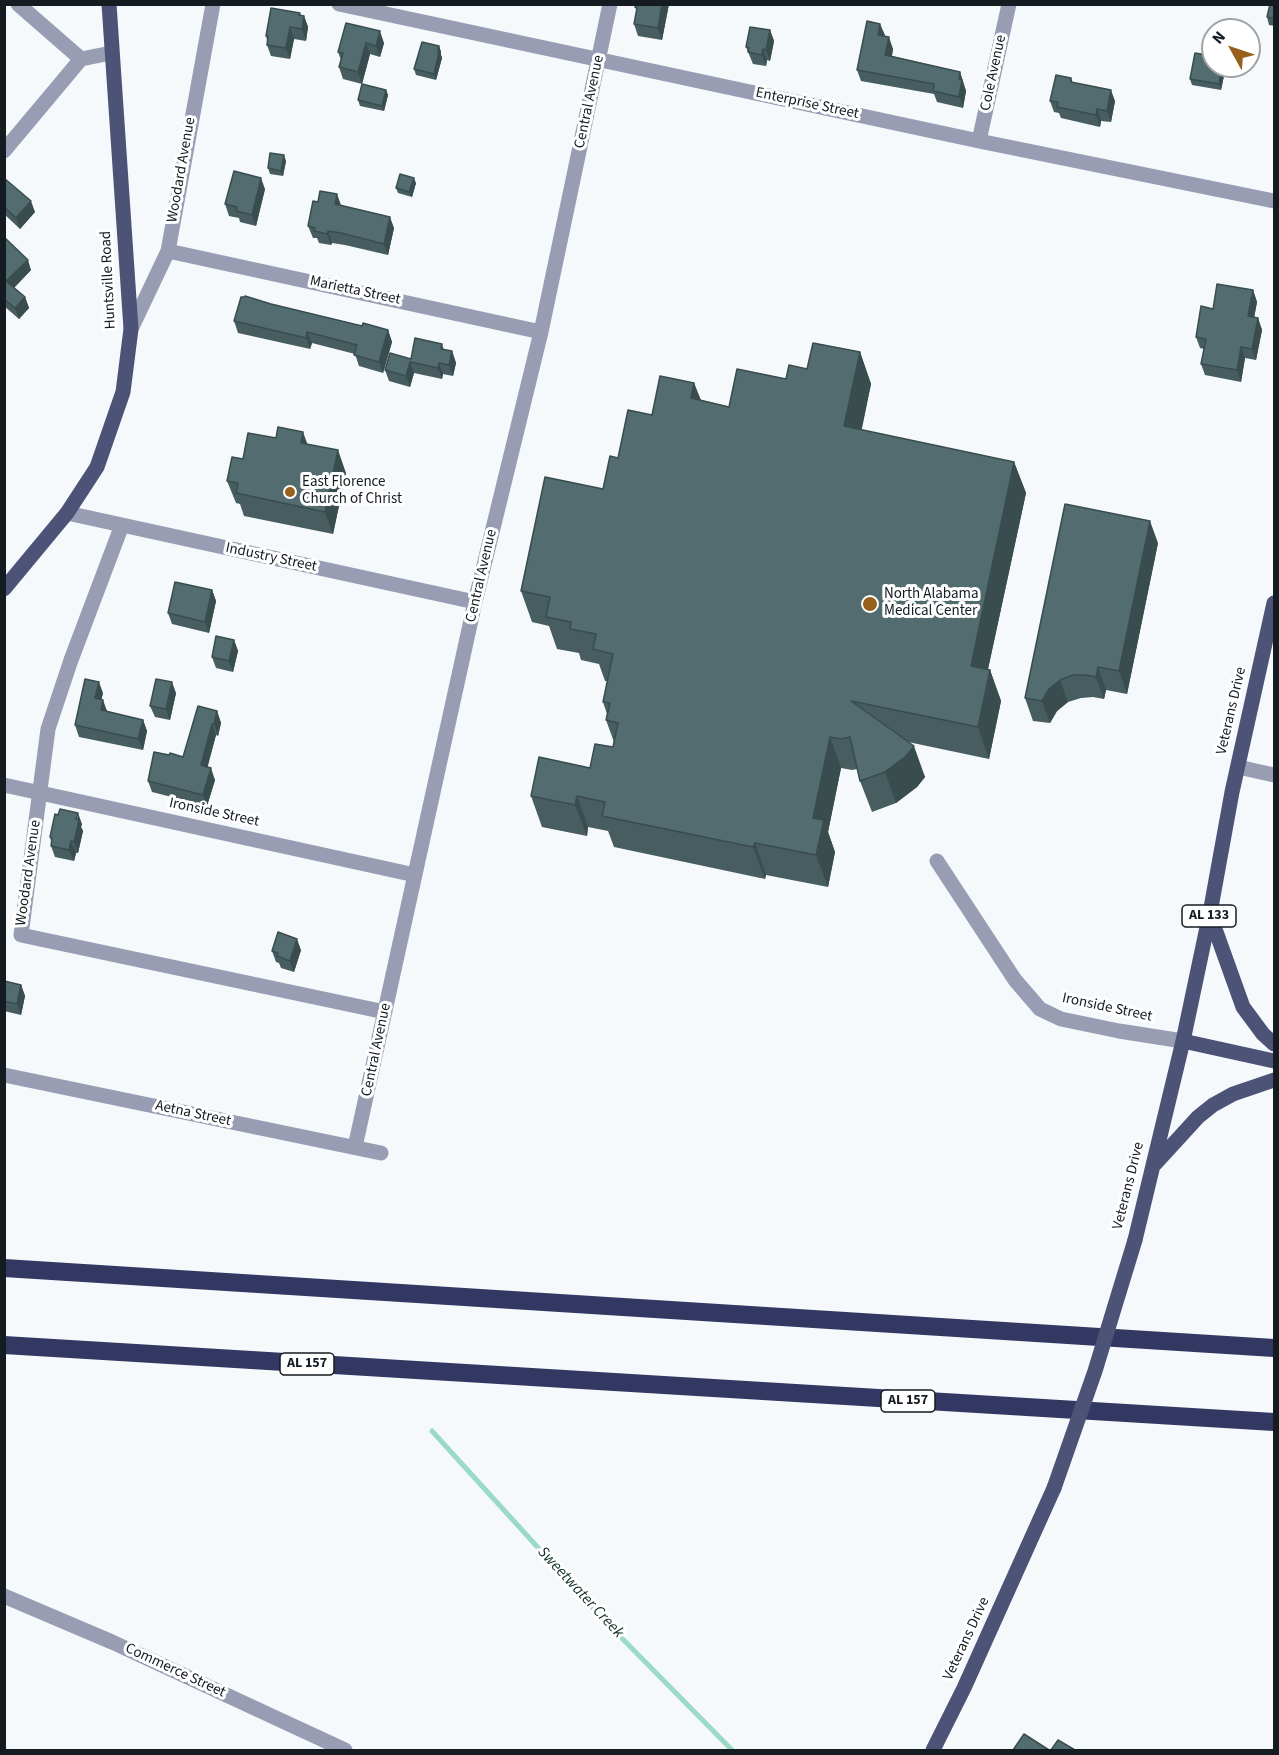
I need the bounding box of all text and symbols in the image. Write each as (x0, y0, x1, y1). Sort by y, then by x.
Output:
north arrow (1201, 18, 1261, 78)
text: N (1207, 27, 1231, 49)
street label: Cole Avenue (977, 33, 1011, 113)
street label: Central Avenue (571, 54, 609, 150)
street label: Enterprise Street (754, 84, 860, 124)
street label: Woodard Avenue (164, 116, 200, 224)
street label: Huntsville Road (97, 230, 121, 330)
street label: Marietta Street (308, 273, 402, 309)
place label: East Florence Church of Christ (302, 474, 402, 509)
marker: East Florence Church of Christ (283, 485, 297, 499)
street label: Central Avenue (463, 528, 501, 624)
street label: Industry Street (224, 540, 318, 576)
place label: North Alabama Medical Center (884, 586, 978, 621)
marker: North Alabama Medical Center (861, 595, 879, 613)
street label: Veterans Drive (1213, 665, 1251, 757)
street label: Ironside Street (167, 795, 261, 831)
street label: Woodard Avenue (13, 819, 45, 927)
road number: AL 133 (1182, 905, 1236, 927)
street label: Ironside Street (1060, 990, 1154, 1026)
street label: Central Avenue (358, 1002, 396, 1098)
street label: Aetna Street (154, 1097, 232, 1131)
street label: Veterans Drive (1109, 1140, 1149, 1232)
road number: AL 157 (280, 1353, 334, 1375)
road number: AL 157 (881, 1390, 935, 1412)
water label: Sweetwater Creek (533, 1543, 627, 1643)
street label: Veterans Drive (940, 1595, 994, 1683)
street label: Commerce Street (122, 1640, 228, 1702)

